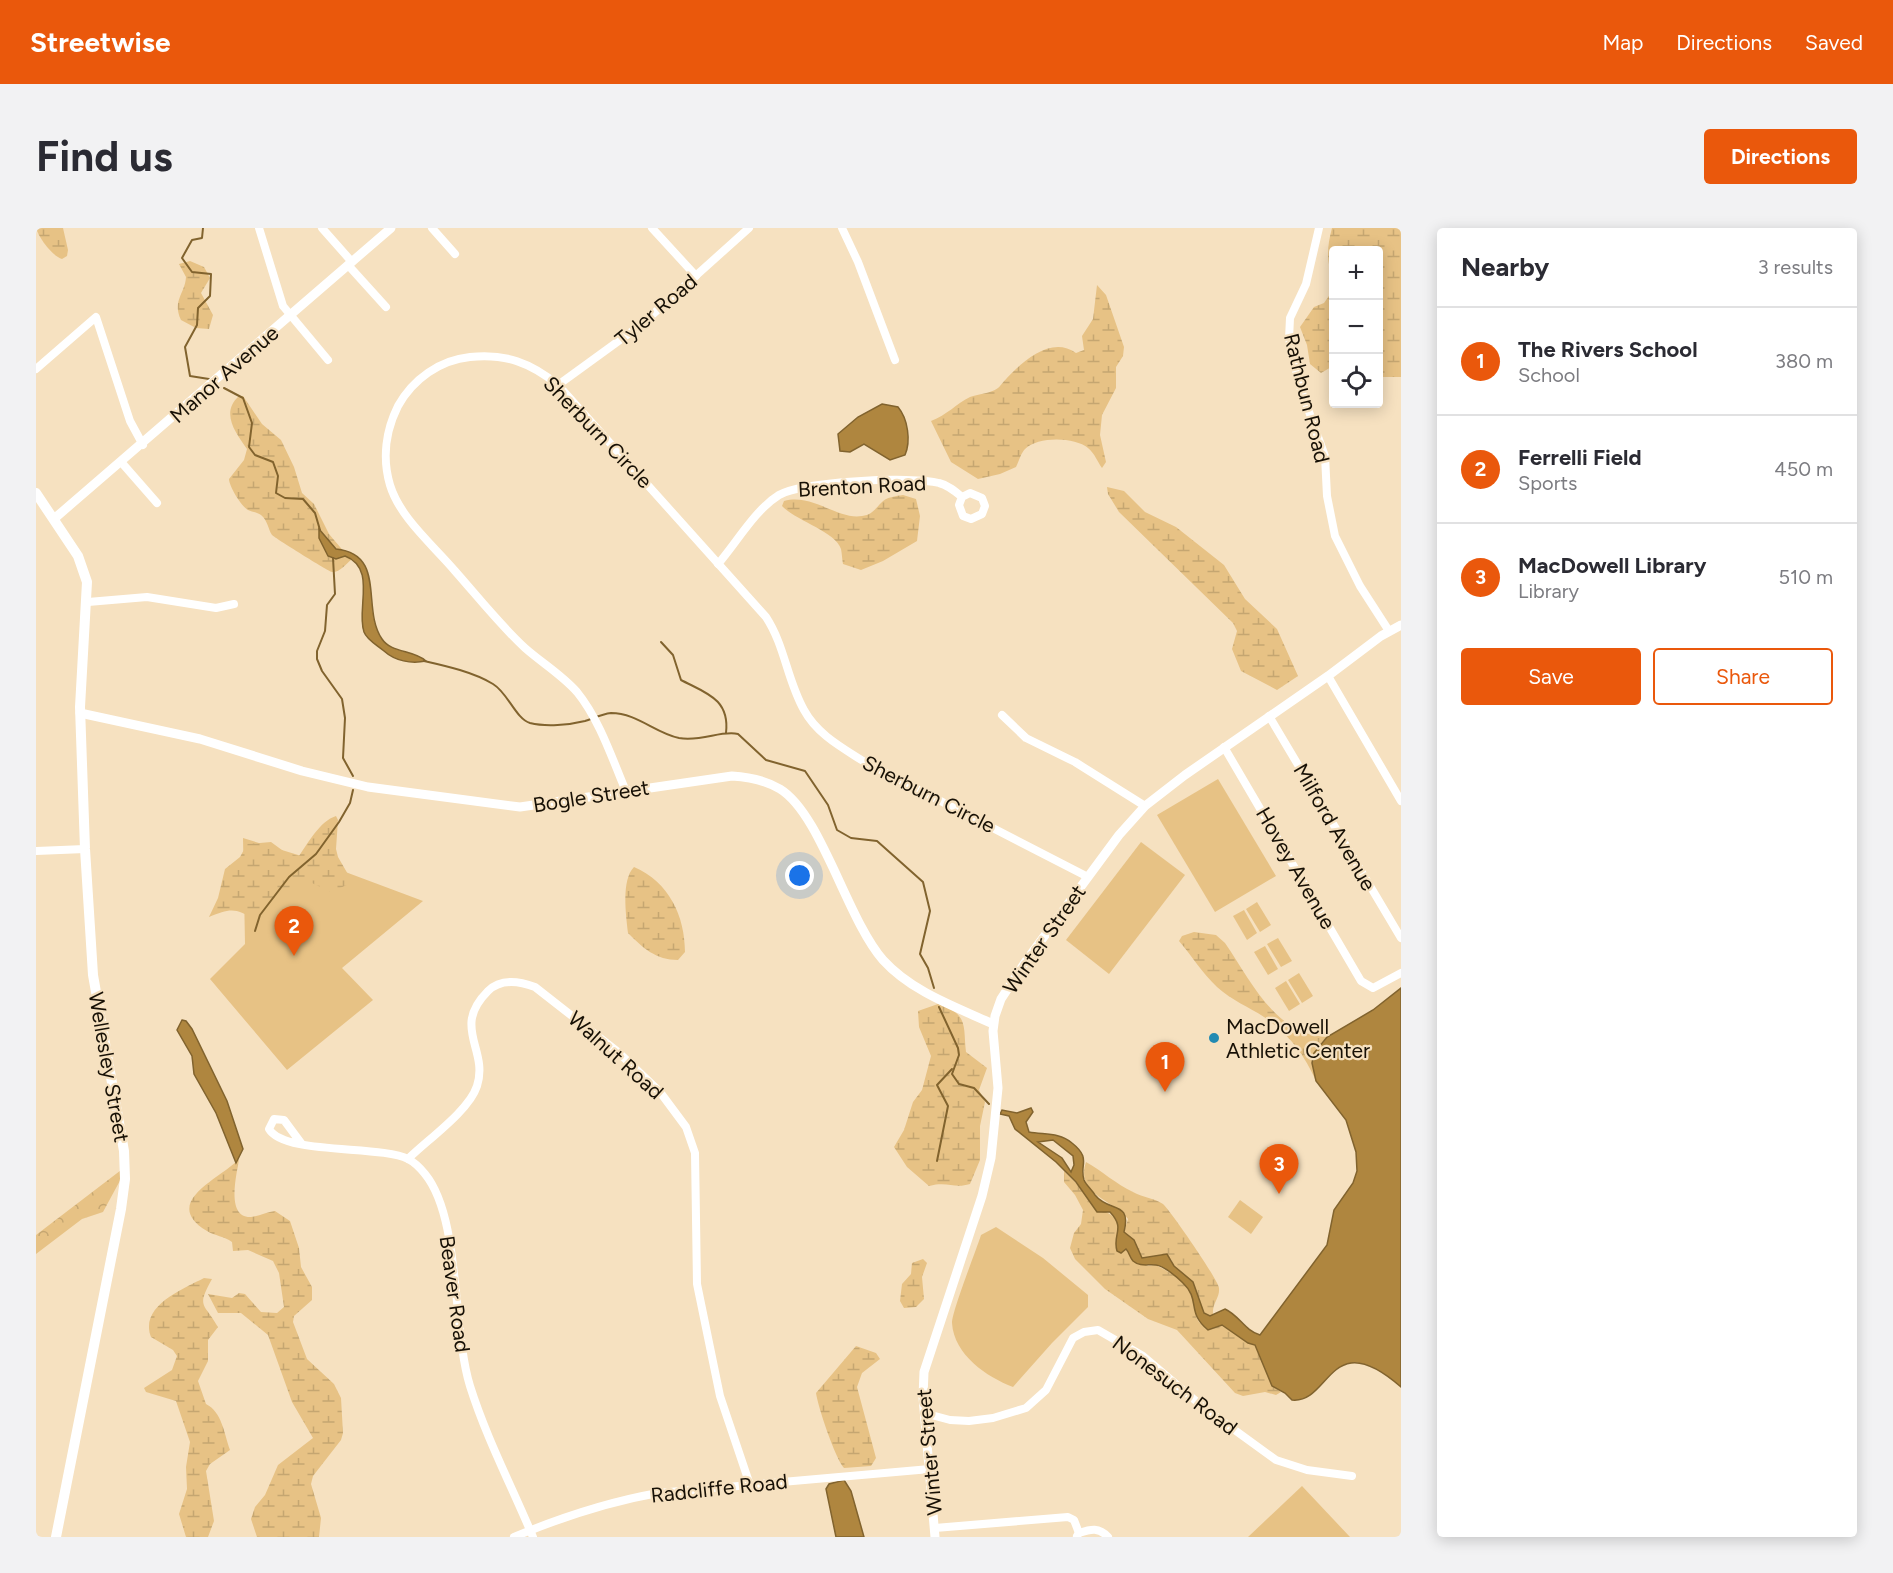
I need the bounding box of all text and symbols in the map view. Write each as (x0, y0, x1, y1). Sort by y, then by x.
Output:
text: Streetwise (30, 25, 170, 59)
text: Map (1602, 30, 1643, 55)
text: Directions (1676, 30, 1772, 55)
text: Saved (1805, 30, 1863, 55)
button: Directions (1704, 129, 1857, 184)
text: Find us (36, 131, 173, 182)
map controls (1329, 246, 1383, 408)
button: + (1329, 246, 1383, 300)
text: Nearby (1461, 251, 1549, 283)
text: 3 results (1758, 255, 1833, 279)
street label: Tyler Road (610, 269, 702, 351)
button: − (1329, 300, 1383, 354)
street label: Manor Avenue (165, 320, 283, 428)
street label: Rathbun Road (1279, 331, 1335, 465)
text: The Rivers School (1518, 336, 1698, 363)
text: 1 (1476, 349, 1485, 373)
text: 380 m (1775, 349, 1833, 373)
button: locate (1329, 354, 1383, 408)
text: School (1518, 363, 1580, 387)
street label: Sherburn Circle (538, 371, 658, 493)
text: Ferrelli Field (1518, 444, 1642, 471)
text: 2 (1475, 457, 1486, 481)
text: 450 m (1774, 457, 1833, 481)
street label: Brenton Road (797, 470, 927, 502)
text: Sports (1518, 471, 1577, 495)
text: MacDowell Library (1518, 552, 1706, 579)
text: 3 (1475, 565, 1486, 589)
text: 510 m (1778, 565, 1833, 589)
text: Library (1518, 579, 1579, 603)
button: Save (1461, 648, 1641, 705)
button: Share (1653, 648, 1833, 705)
street label: Sherburn Circle (858, 750, 1000, 838)
street label: Milford Avenue (1288, 759, 1382, 895)
street label: Bogle Street (531, 774, 651, 818)
street label: Hovey Avenue (1251, 803, 1341, 933)
your location (785, 861, 814, 890)
street label: Winter Street (997, 880, 1091, 998)
pin: 2 (274, 906, 314, 956)
street label: Wellesley Street (83, 990, 135, 1144)
street label: Walnut Road (563, 1006, 669, 1104)
place label: MacDowell Athletic Center (1226, 1014, 1370, 1063)
marker: MacDowell Athletic Center (1207, 1031, 1221, 1045)
pin: 1 (1146, 1042, 1184, 1092)
pin: 3 (1260, 1144, 1298, 1194)
street label: Beaver Road (434, 1234, 476, 1354)
street label: Nonesuch Road (1108, 1330, 1242, 1440)
street label: Winter Street (911, 1387, 947, 1516)
street label: Radcliffe Road (649, 1468, 789, 1508)

